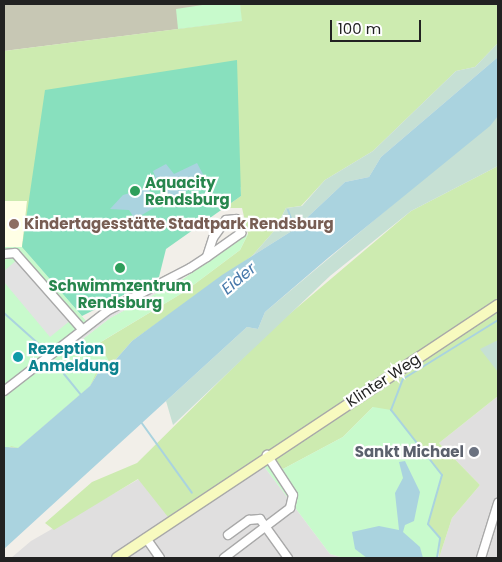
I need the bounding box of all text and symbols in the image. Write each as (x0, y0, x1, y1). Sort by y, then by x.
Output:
scale bar (332, 10, 423, 42)
text: 100 m (338, 18, 381, 39)
place label: Aquacity Rendsburg (145, 173, 230, 208)
marker: Aquacity Rendsburg (129, 185, 141, 197)
place label: Kindertagesstätte Stadtpark Rendsburg (24, 215, 334, 233)
marker: Kindertagesstätte Stadtpark Rendsburg (8, 218, 20, 230)
water label: Eider (218, 259, 260, 299)
marker: Schwimmzentrum Rendsburg (114, 262, 126, 274)
place label: Schwimmzentrum Rendsburg (49, 276, 191, 311)
place label: Rezeption Anmeldung (28, 339, 119, 374)
street label: Klinter Weg (343, 349, 423, 411)
marker: Rezeption Anmeldung (12, 351, 24, 363)
place label: Sankt Michael (355, 443, 464, 461)
marker: Sankt Michael (468, 446, 480, 458)

